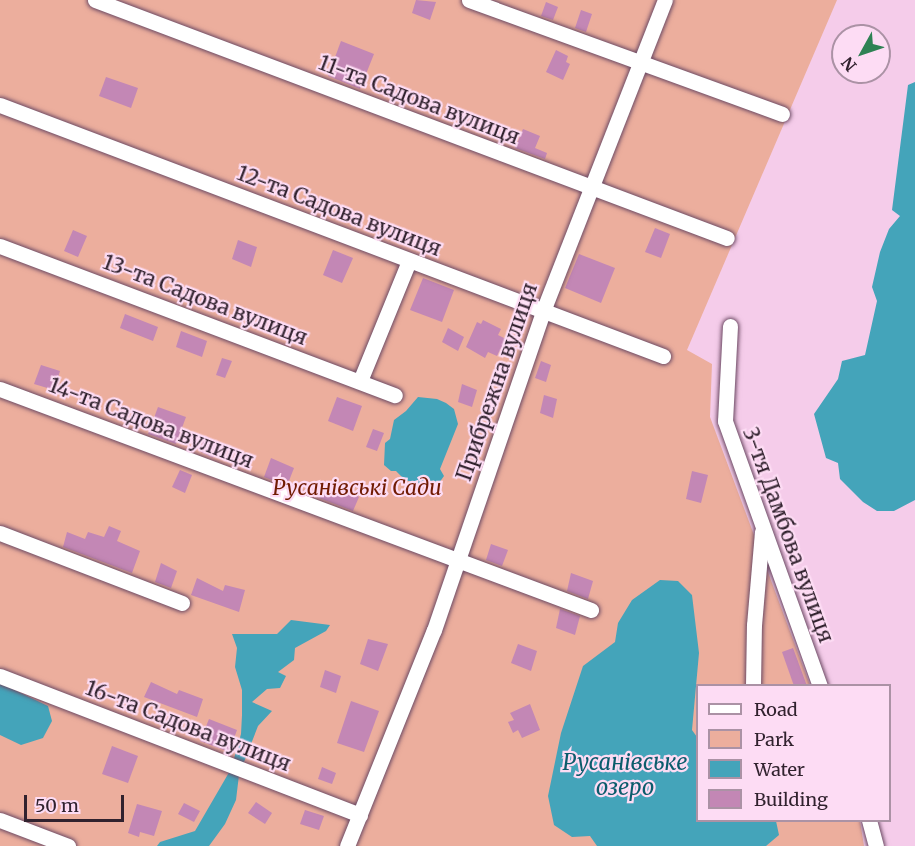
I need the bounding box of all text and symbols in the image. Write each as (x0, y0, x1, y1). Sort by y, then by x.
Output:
north arrow (831, 24, 891, 84)
street label: 11-та Садова вулиця (315, 50, 523, 150)
text: N (837, 53, 860, 76)
street label: 12-та Садова вулиця (233, 160, 445, 262)
street label: 13-та Садова вулиця (99, 249, 311, 351)
street label: Прибрежна вулиця (451, 280, 543, 484)
street label: 14-та Садова вулиця (45, 372, 257, 474)
street label: 3-тя Дамбова вулиця (737, 424, 839, 646)
park label: Русанівські Сади (272, 475, 442, 501)
street label: 16-та Садова вулиця (82, 675, 294, 777)
legend (696, 684, 891, 822)
text: Road (754, 698, 798, 721)
text: Park (754, 728, 794, 751)
water label: Русанівське озеро (563, 749, 687, 800)
text: Water (754, 758, 805, 781)
scale bar (27, 783, 128, 821)
text: Building (754, 788, 828, 811)
text: 50 m (35, 794, 79, 817)

